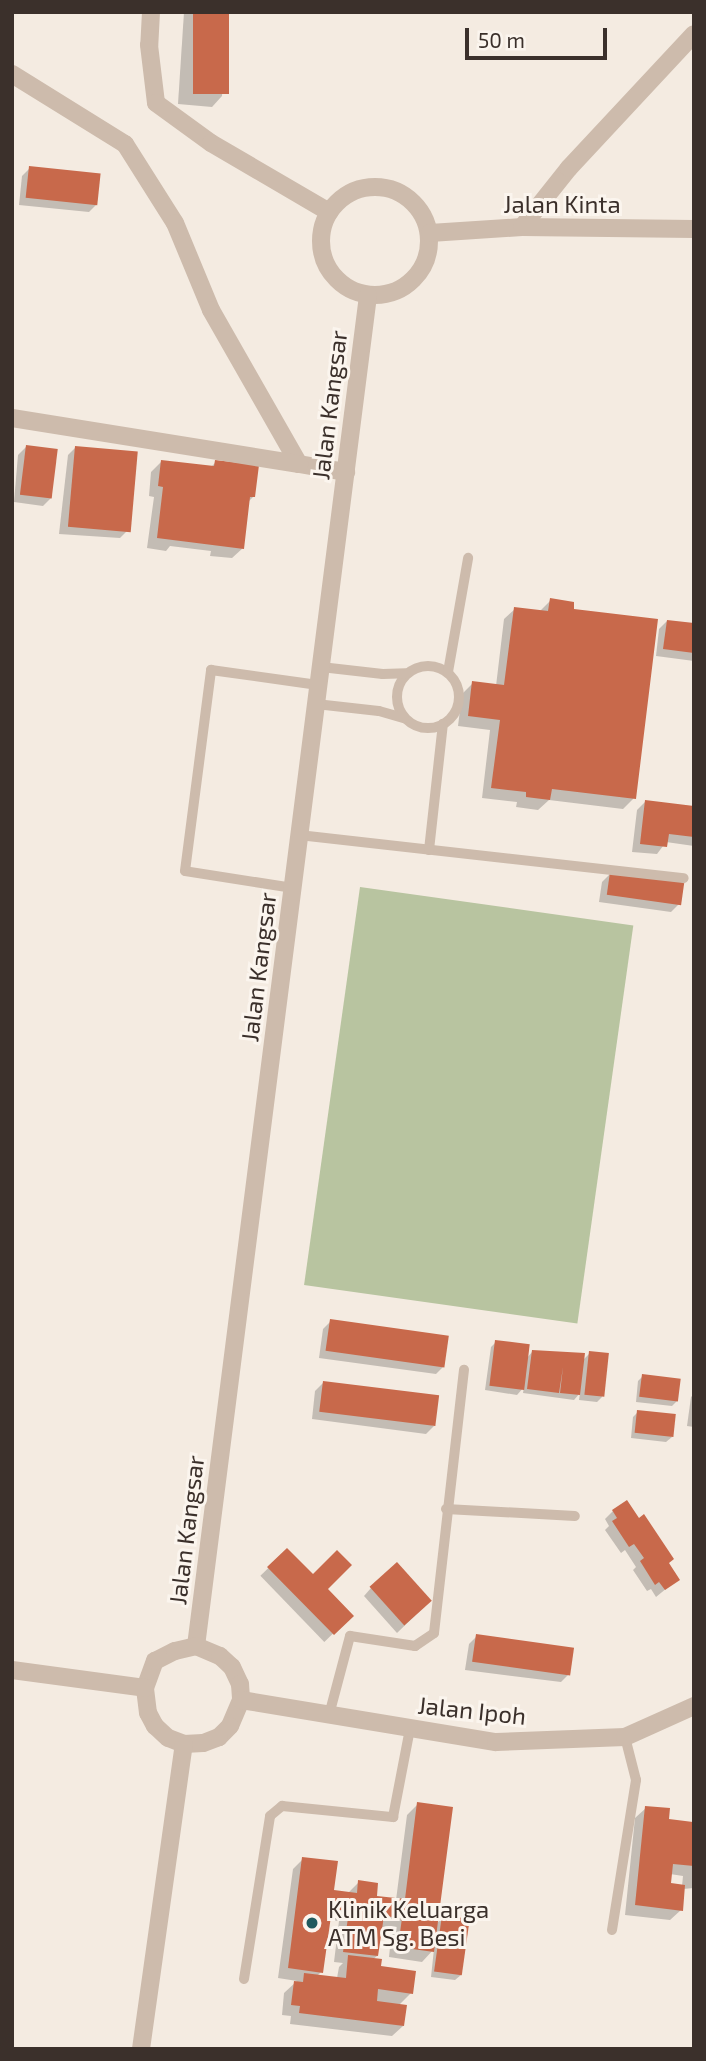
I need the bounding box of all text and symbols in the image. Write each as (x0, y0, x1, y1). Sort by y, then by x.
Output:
scale bar (468, 14, 610, 58)
text: 50 m (478, 27, 525, 52)
street label: Jalan Kinta (503, 190, 621, 218)
street label: Jalan Kangsar (306, 328, 352, 482)
street label: Jalan Kangsar (235, 890, 281, 1044)
street label: Jalan Kangsar (163, 1453, 209, 1607)
street label: Jalan Ipoh (416, 1690, 528, 1730)
place label: Klinik Keluarga ATM Sg. Besi (328, 1895, 489, 1951)
marker: Klinik Keluarga ATM Sg. Besi (302, 1913, 322, 1933)

